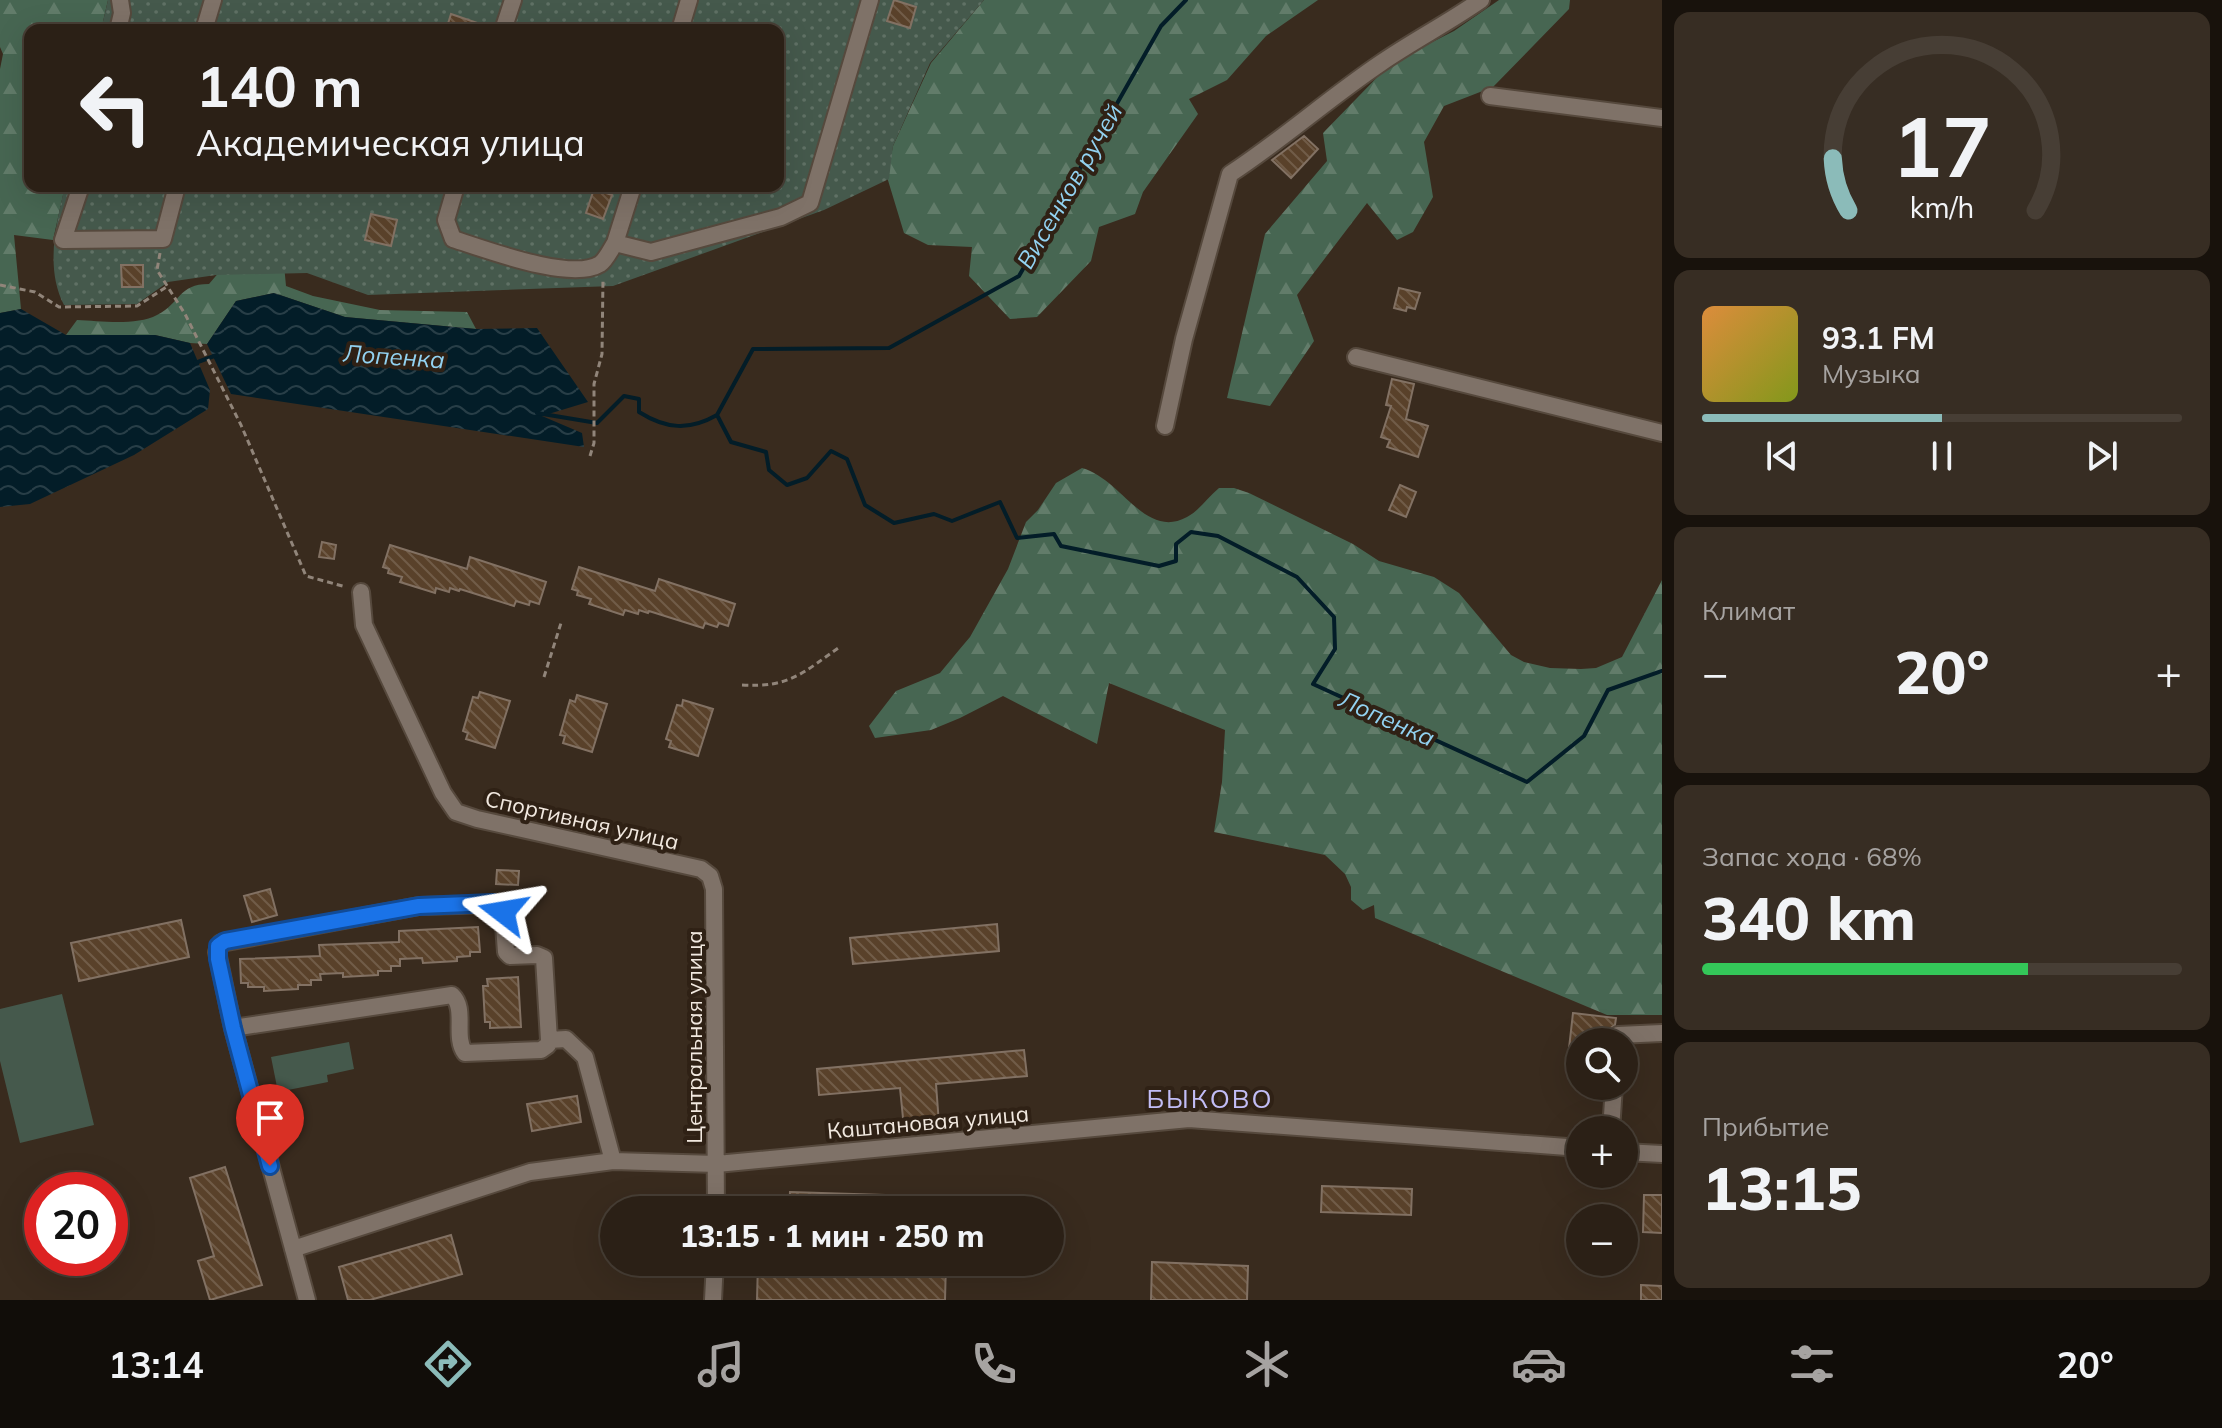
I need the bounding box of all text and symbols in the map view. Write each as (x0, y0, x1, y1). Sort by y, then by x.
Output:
text: 140 m (196, 51, 363, 121)
icon: left (64, 56, 168, 160)
text: 17 (1892, 92, 1992, 197)
water label: Висенков ручей (1010, 98, 1128, 274)
text: Академическая улица (196, 120, 585, 165)
text: km/h (1910, 189, 1974, 225)
text: 93.1 FM (1822, 319, 1935, 357)
water label: Лопенка (341, 337, 446, 375)
text: Музыка (1822, 357, 1921, 390)
icon: previous (1760, 434, 1804, 478)
icon: pause (1920, 434, 1964, 478)
icon: next (2080, 434, 2124, 478)
text: Климат (1702, 594, 1795, 627)
text: 20° (1894, 634, 1990, 709)
text: − (1702, 645, 1728, 700)
text: + (2156, 645, 2182, 700)
water label: Лопенка (1334, 683, 1440, 752)
street label: Спортивная улица (482, 784, 682, 856)
text: Запас хода · 68% (1702, 840, 1922, 873)
position arrow (461, 870, 545, 954)
text: 340 km (1702, 880, 1916, 955)
street label: Центральная улица (680, 930, 708, 1144)
map controls (1566, 1028, 1638, 1276)
button: search (1566, 1028, 1638, 1100)
district label: БЫКОВО (1146, 1082, 1274, 1115)
pin (236, 1084, 304, 1166)
icon: arrive (248, 1096, 292, 1140)
street label: Каштановая улица (826, 1099, 1030, 1145)
text: Прибытие (1702, 1110, 1829, 1143)
button: + (1566, 1116, 1638, 1188)
text: 13:15 (1702, 1150, 1862, 1225)
speed limit sign: 20 (24, 1172, 128, 1276)
button: − (1566, 1204, 1638, 1276)
text: 13:15 · 1 мин · 250 m (680, 1217, 984, 1255)
icon: directions (420, 1336, 476, 1392)
icon: music (693, 1336, 749, 1392)
icon: phone (966, 1336, 1022, 1392)
icon: climate (1239, 1336, 1295, 1392)
icon: car (1511, 1336, 1567, 1392)
icon: filters (1784, 1336, 1840, 1392)
text: 13:14 (108, 1342, 204, 1387)
text: 20° (2057, 1342, 2114, 1387)

